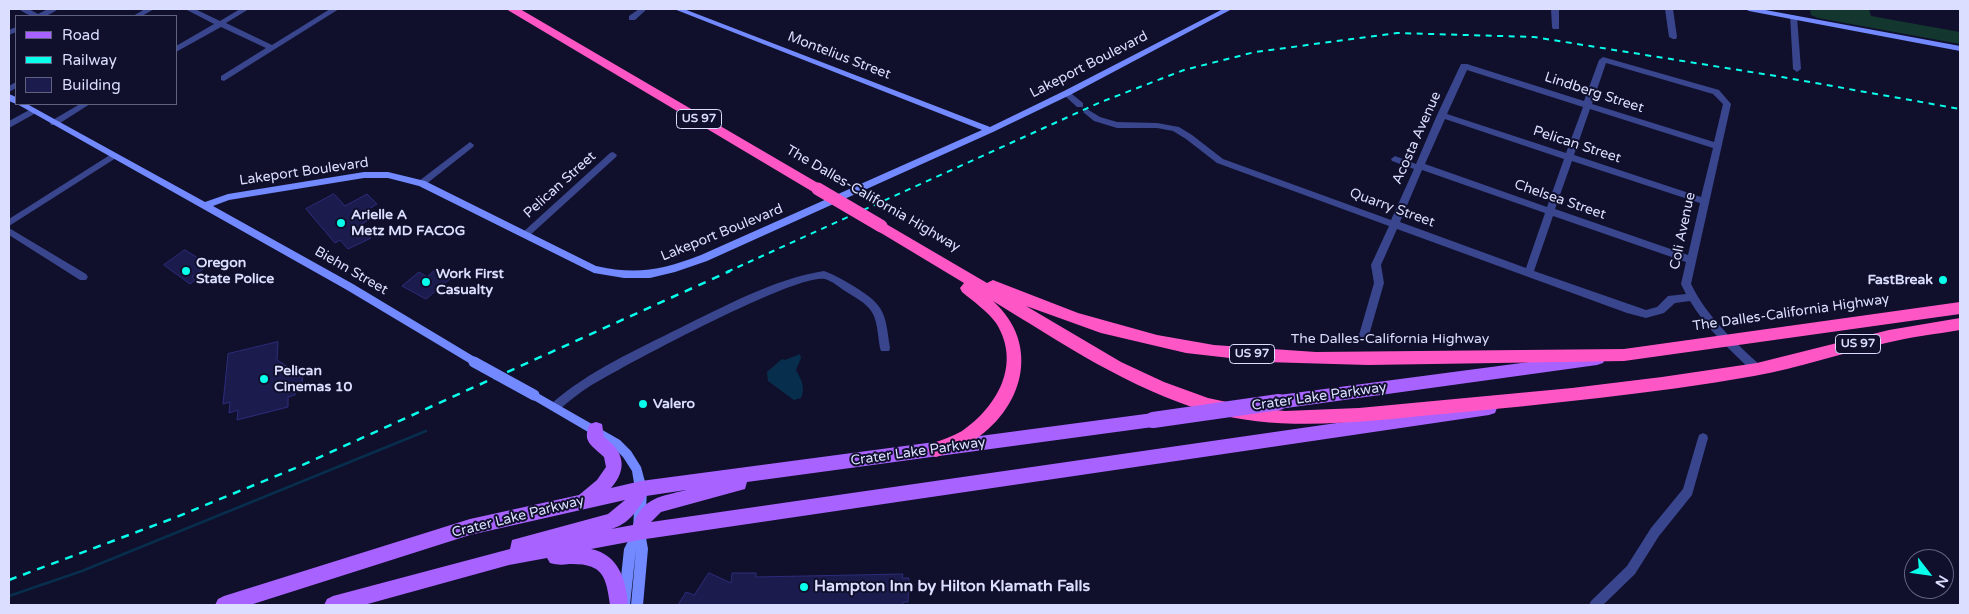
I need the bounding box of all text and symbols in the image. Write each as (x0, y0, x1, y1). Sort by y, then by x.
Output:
legend (15, 15, 178, 105)
text: Road (62, 26, 100, 44)
street label: Lakeport Boulevard (1027, 28, 1151, 102)
street label: Montelius Street (785, 29, 893, 83)
text: Railway (62, 51, 117, 69)
street label: Lindberg Street (1542, 69, 1646, 117)
text: Building (62, 76, 121, 94)
street label: Acosta Avenue (1389, 89, 1445, 187)
road number: US 97 (676, 110, 722, 128)
street label: Pelican Street (1531, 123, 1623, 167)
street label: The Dalles-California Highway (783, 142, 963, 256)
street label: Pelican Street (520, 148, 600, 222)
street label: Lakeport Boulevard (238, 155, 370, 189)
street label: Chelsea Street (1512, 176, 1608, 224)
street label: Quarry Street (1347, 185, 1437, 231)
street label: Coli Avenue (1667, 191, 1699, 271)
street label: Lakeport Boulevard (658, 201, 786, 265)
place label: Arielle A Metz MD FACOG (351, 207, 465, 240)
marker: Arielle A Metz MD FACOG (335, 217, 347, 229)
street label: Biehn Street (311, 243, 391, 299)
place label: Oregon State Police (196, 255, 274, 288)
marker: Oregon State Police (180, 265, 192, 277)
place label: Work First Casualty (436, 266, 504, 298)
place label: FastBreak (1867, 272, 1933, 288)
marker: FastBreak (1937, 274, 1949, 286)
marker: Work First Casualty (420, 276, 432, 288)
street label: The Dalles-California Highway (1692, 291, 1890, 335)
street label: The Dalles-California Highway (1291, 331, 1489, 347)
road number: US 97 (1836, 334, 1880, 354)
road number: US 97 (1230, 344, 1274, 364)
place label: Pelican Cinemas 10 (274, 363, 352, 396)
marker: Pelican Cinemas 10 (258, 373, 270, 385)
street label: Crater Lake Parkway (1250, 379, 1388, 415)
place label: Valero (653, 396, 695, 412)
marker: Valero (637, 398, 649, 410)
street label: Crater Lake Parkway (849, 434, 987, 470)
street label: Crater Lake Parkway (450, 492, 586, 542)
north arrow (1904, 549, 1954, 599)
text: N (1931, 572, 1952, 590)
place label: Hampton Inn by Hilton Klamath Falls (814, 577, 1090, 597)
marker: Hampton Inn by Hilton Klamath Falls (798, 581, 810, 593)

